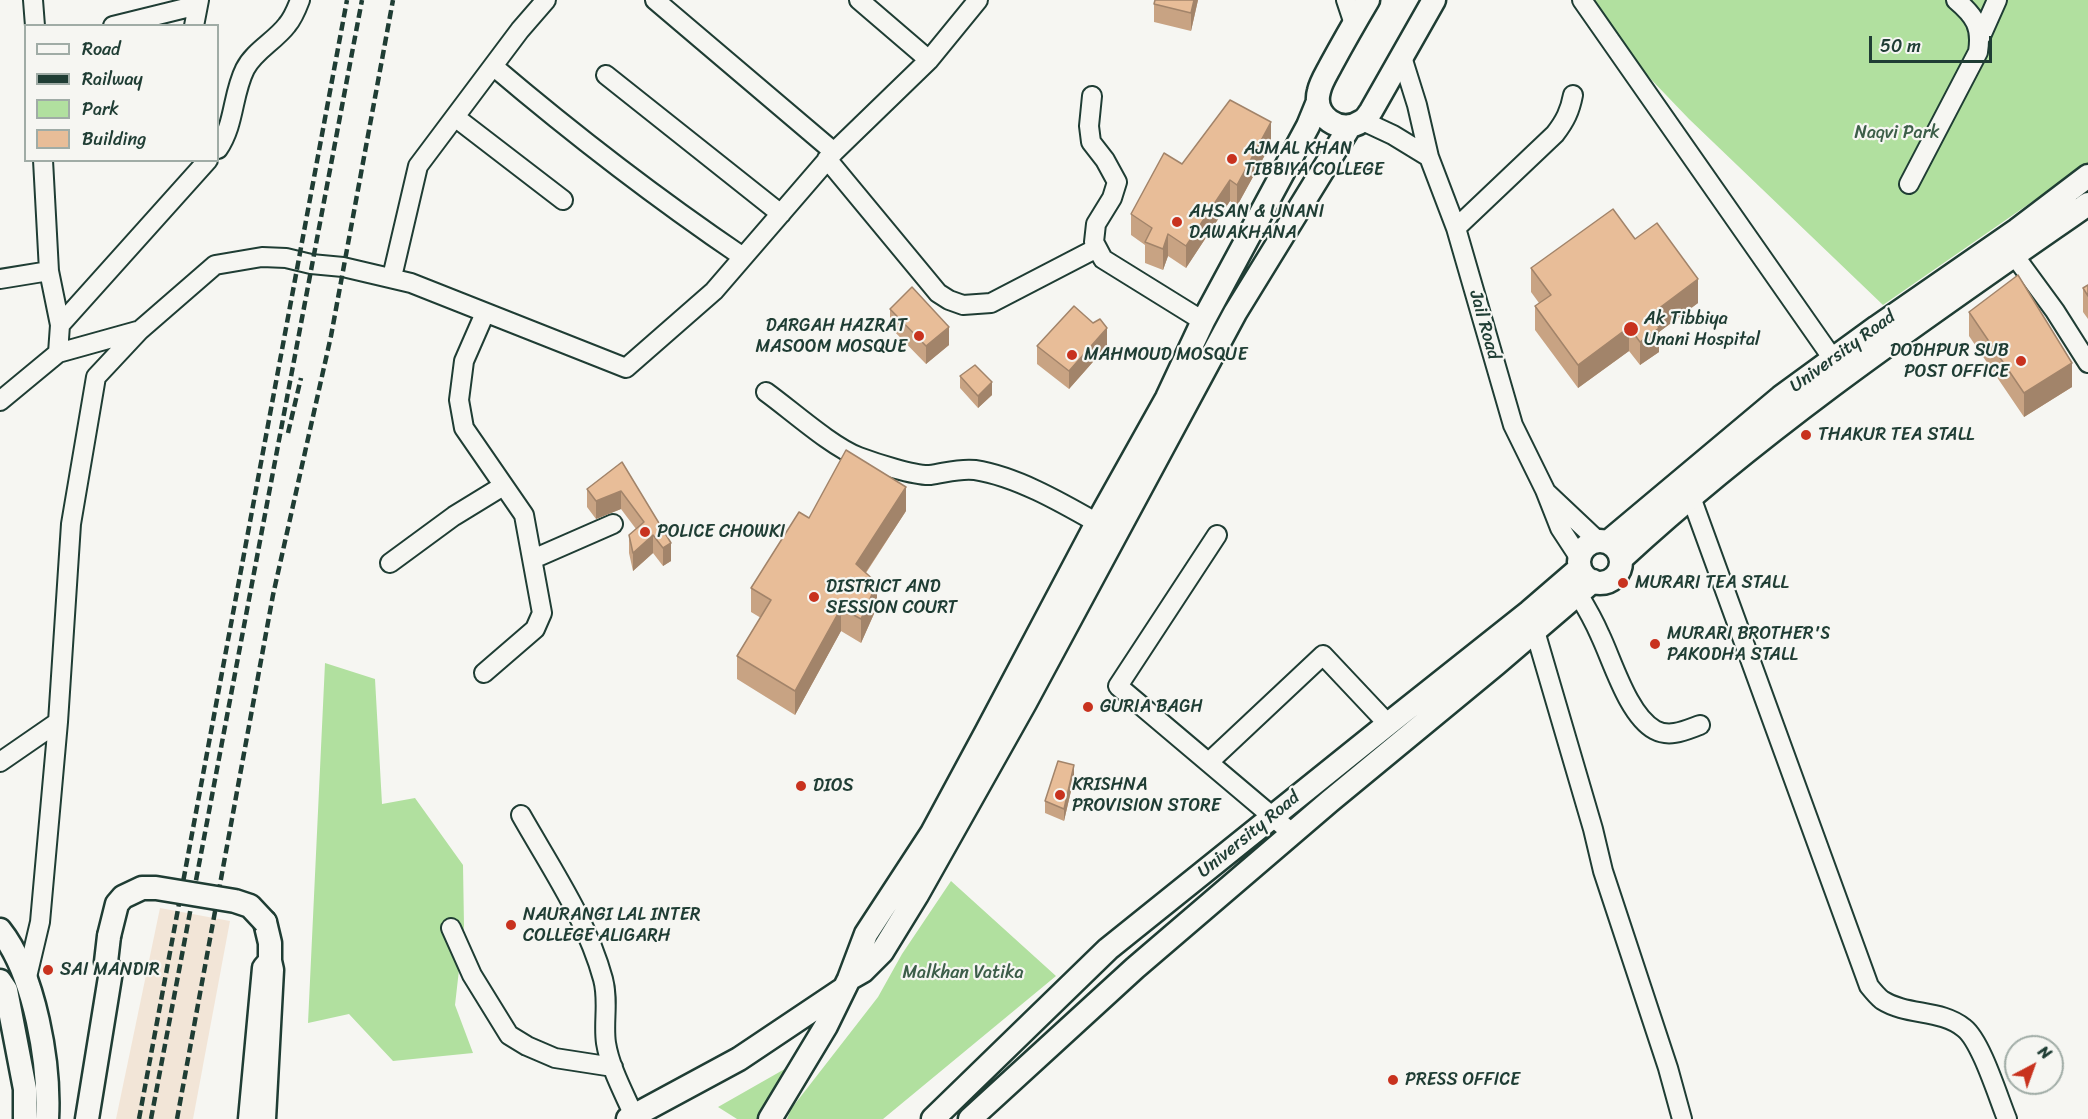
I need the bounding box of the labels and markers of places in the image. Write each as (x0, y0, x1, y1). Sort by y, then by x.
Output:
place label: AJMAL KHAN TIBBIYA COLLEGE (1244, 138, 1384, 180)
marker: AJMAL KHAN TIBBIYA COLLEGE (1225, 152, 1239, 166)
place label: AHSAN & UNANI DAWAKHANA (1189, 201, 1324, 244)
marker: AHSAN & UNANI DAWAKHANA (1170, 215, 1184, 229)
place label: Ak Tibbiya Unani Hospital (1644, 308, 1760, 350)
place label: DARGAH HAZRAT MASOOM MOSQUE (756, 315, 907, 358)
marker: Ak Tibbiya Unani Hospital (1622, 320, 1640, 338)
marker: DARGAH HAZRAT MASOOM MOSQUE (912, 329, 926, 343)
place label: DODHPUR SUB POST OFFICE (1890, 340, 2009, 382)
place label: MAHMOUD MOSQUE (1084, 344, 1247, 366)
marker: MAHMOUD MOSQUE (1065, 348, 1079, 362)
marker: DODHPUR SUB POST OFFICE (2014, 354, 2028, 368)
place label: THAKUR TEA STALL (1818, 424, 1974, 446)
marker: THAKUR TEA STALL (1799, 428, 1813, 442)
place label: POLICE CHOWKI (657, 521, 785, 543)
marker: POLICE CHOWKI (638, 525, 652, 539)
place label: MURARI TEA STALL (1635, 572, 1789, 594)
place label: DISTRICT AND SESSION COURT (826, 576, 957, 618)
marker: MURARI TEA STALL (1616, 576, 1630, 590)
marker: DISTRICT AND SESSION COURT (807, 590, 821, 604)
place label: MURARI BROTHER'S PAKODHA STALL (1667, 623, 1830, 666)
marker: MURARI BROTHER'S PAKODHA STALL (1648, 637, 1662, 651)
place label: GURIA BAGH (1100, 696, 1203, 718)
marker: GURIA BAGH (1081, 700, 1095, 714)
place label: KRISHNA PROVISION STORE (1072, 774, 1221, 816)
place label: DIOS (813, 775, 854, 797)
marker: DIOS (794, 779, 808, 793)
marker: KRISHNA PROVISION STORE (1053, 788, 1067, 802)
place label: NAURANGI LAL INTER COLLEGE ALIGARH (523, 904, 700, 946)
marker: NAURANGI LAL INTER COLLEGE ALIGARH (504, 918, 518, 932)
place label: SAI MANDIR (60, 959, 160, 981)
marker: SAI MANDIR (41, 963, 55, 977)
place label: PRESS OFFICE (1405, 1069, 1520, 1091)
marker: PRESS OFFICE (1386, 1073, 1400, 1087)

